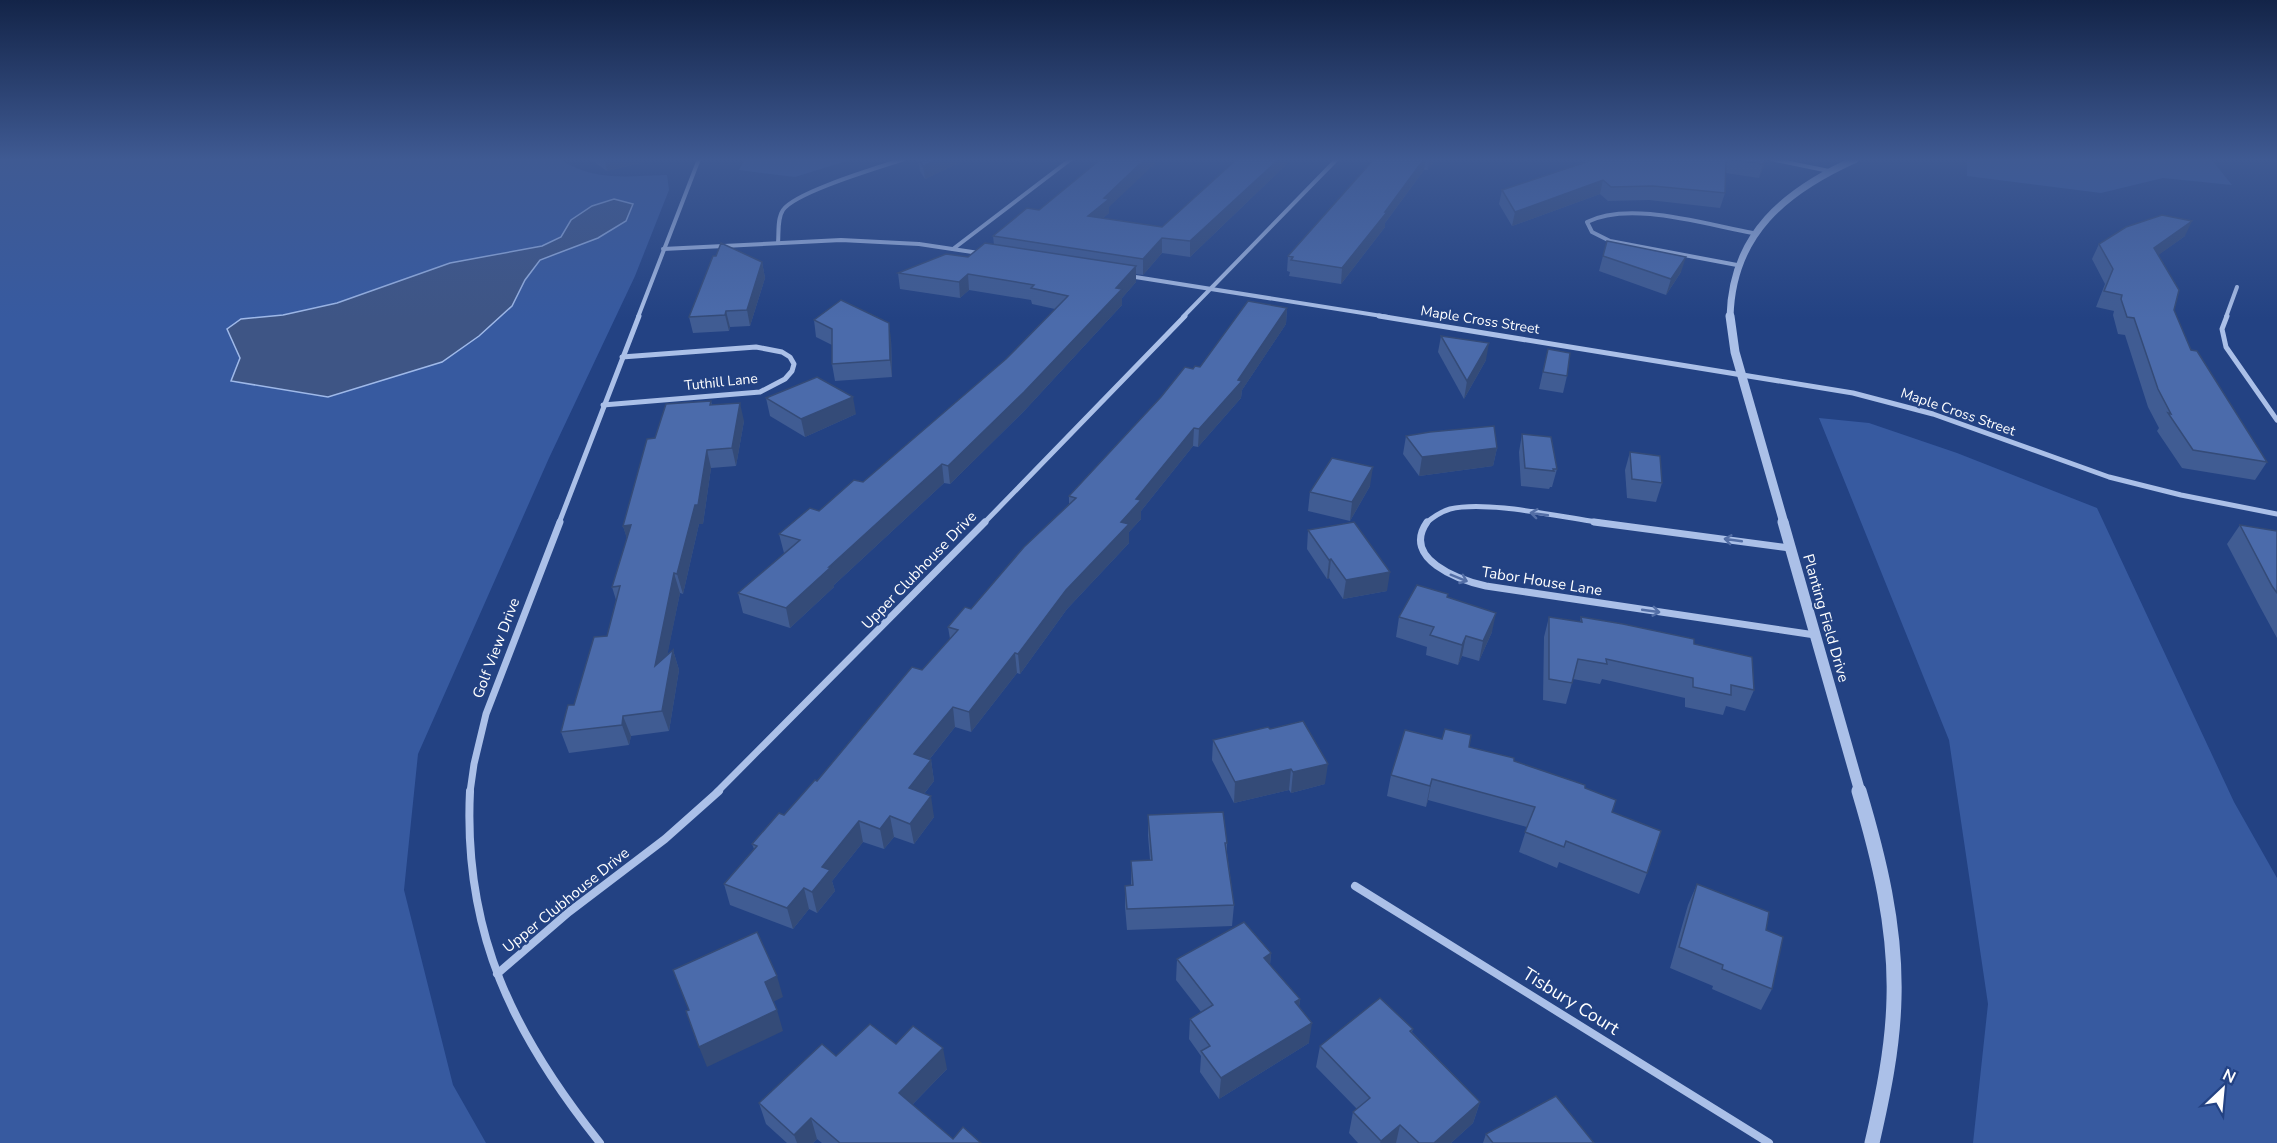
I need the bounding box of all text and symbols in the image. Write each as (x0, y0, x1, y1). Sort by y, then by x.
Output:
street label: Maple Cross Street (1419, 301, 1541, 339)
street label: Tuthill Lane (683, 369, 759, 395)
street label: Maple Cross Street (1898, 383, 2018, 441)
street label: Upper Clubhouse Drive (857, 506, 981, 633)
one-way arrow (1530, 509, 1550, 520)
one-way arrow (1723, 535, 1743, 546)
street label: Planting Field Drive (1798, 552, 1854, 684)
street label: Tabor House Lane (1480, 562, 1604, 600)
one-way arrow (1449, 573, 1468, 584)
street label: Golf View Drive (468, 595, 524, 701)
one-way arrow (1641, 605, 1660, 616)
street label: Upper Clubhouse Drive (499, 843, 633, 957)
street label: Tisbury Court (1518, 962, 1625, 1041)
north arrow (2193, 1059, 2253, 1119)
text: N (2219, 1064, 2239, 1089)

